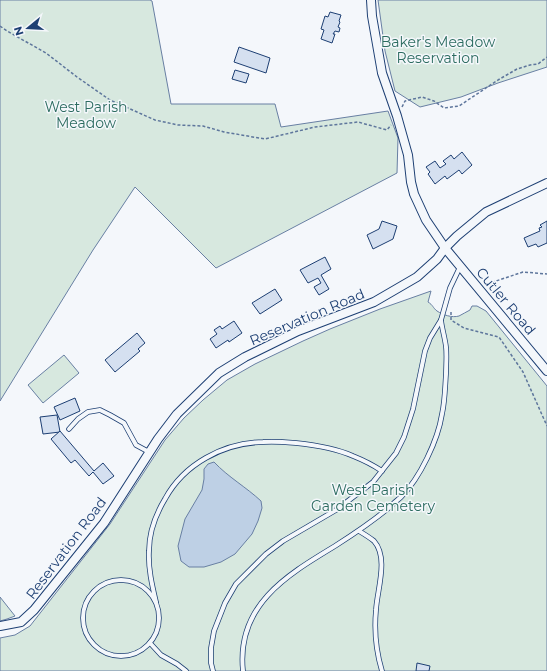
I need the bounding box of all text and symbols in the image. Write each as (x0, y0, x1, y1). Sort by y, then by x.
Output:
north arrow (8, 8, 48, 48)
text: N (10, 25, 27, 37)
park label: Baker's Meadow Reservation (381, 33, 496, 67)
park label: West Parish Meadow (44, 98, 128, 132)
street label: Cutler Road (472, 263, 540, 339)
street label: Reservation Road (247, 285, 367, 349)
park label: West Parish Garden Cemetery (311, 481, 435, 515)
street label: Reservation Road (22, 493, 110, 603)

